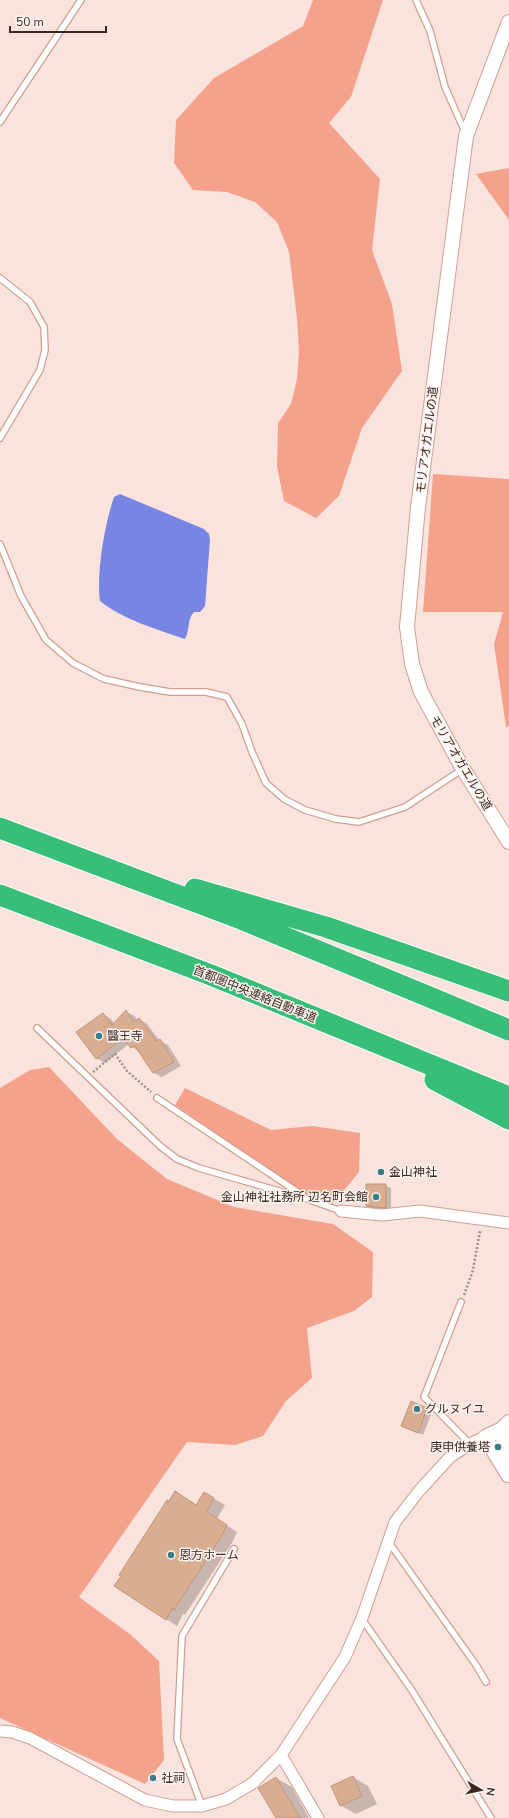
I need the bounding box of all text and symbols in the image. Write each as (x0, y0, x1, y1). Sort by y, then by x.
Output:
scale bar (10, 8, 106, 34)
text: 50 m (16, 14, 44, 30)
street label: モリアオガエルの道 (412, 385, 442, 495)
street label: モリアオガエルの道 (426, 713, 496, 813)
street label: 首都圏中央連絡自動車道 (191, 962, 319, 1026)
place label: 醫王寺 (107, 1028, 143, 1044)
marker: 醫王寺 (94, 1031, 104, 1041)
place label: 金山神社 (389, 1164, 437, 1180)
marker: 金山神社 (376, 1167, 386, 1177)
place label: 金山神社社務所 辺名町会館 (221, 1189, 368, 1205)
marker: 金山神社社務所 辺名町会館 (371, 1192, 381, 1202)
place label: グルヌイユ (425, 1401, 485, 1417)
marker: グルヌイユ (412, 1404, 422, 1414)
place label: 庚申供養塔 (430, 1439, 490, 1455)
marker: 庚申供養塔 (493, 1442, 503, 1452)
place label: 恩方ホーム (179, 1547, 239, 1563)
marker: 恩方ホーム (166, 1550, 176, 1560)
place label: 社祠 (161, 1770, 185, 1786)
north arrow (461, 1770, 501, 1810)
marker: 社祠 (148, 1773, 158, 1783)
text: N (482, 1786, 498, 1797)

